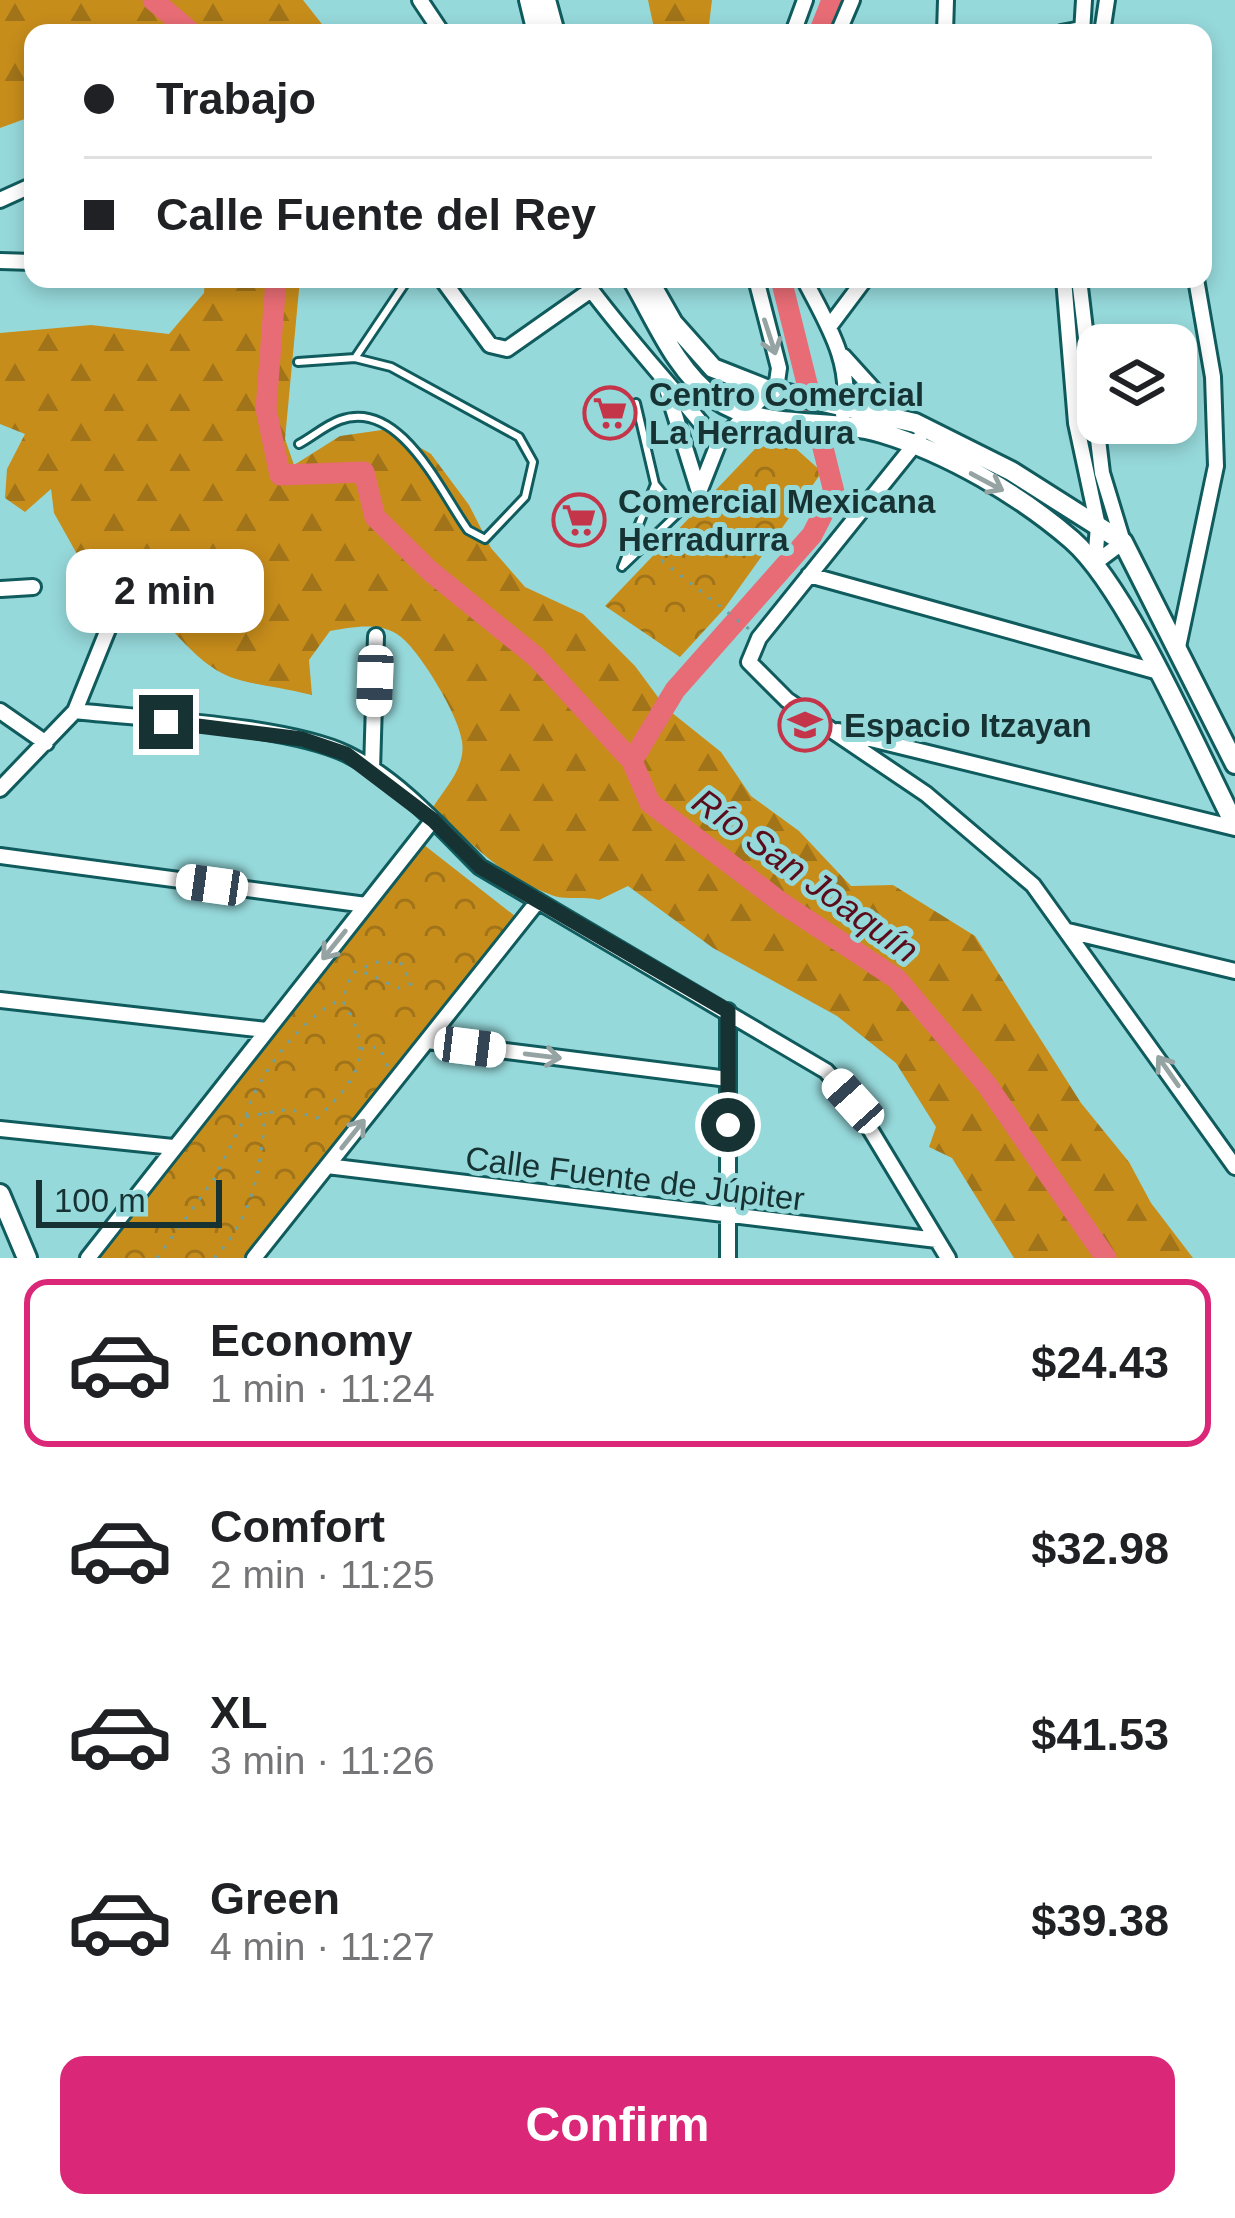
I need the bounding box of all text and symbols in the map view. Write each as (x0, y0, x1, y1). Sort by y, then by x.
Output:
text: Trabajo (156, 73, 316, 124)
text: Calle Fuente del Rey (156, 189, 596, 240)
one-way arrow (760, 317, 782, 355)
map controls (1077, 324, 1197, 444)
button: layers (1077, 324, 1197, 444)
place label: Centro Comercial La Herradura (649, 376, 924, 451)
supermarket icon: Centro Comercial La Herradura (582, 385, 638, 441)
one-way arrow (968, 471, 1003, 494)
place label: Comercial Mexicana Herradurra (618, 483, 936, 558)
supermarket icon: Comercial Mexicana Herradurra (551, 492, 607, 548)
callout: 2 min (67, 548, 265, 632)
text: 2 min (114, 569, 216, 612)
car (356, 644, 394, 718)
route end (139, 695, 193, 749)
school or university icon: Espacio Itzayan (777, 697, 833, 753)
place label: Espacio Itzayan (844, 707, 1092, 744)
water label: Río San Joaquín (685, 780, 926, 971)
car (174, 862, 250, 908)
one-way arrow (321, 929, 348, 960)
car (432, 1025, 508, 1069)
one-way arrow (523, 1045, 562, 1067)
one-way arrow (1156, 1055, 1181, 1088)
car (816, 1062, 890, 1140)
route start (701, 1098, 755, 1152)
one-way arrow (339, 1118, 366, 1150)
street label: Calle Fuente de Júpiter (463, 1139, 807, 1218)
scale bar (36, 1174, 222, 1227)
text: 100 m (54, 1182, 146, 1219)
icon: car (66, 1309, 174, 1417)
text: Economy (210, 1315, 413, 1366)
text: $24.43 (1031, 1337, 1169, 1388)
text: 1 min · 11:24 (210, 1367, 435, 1410)
icon: car (66, 1495, 174, 1603)
text: Comfort (210, 1501, 385, 1552)
text: $32.98 (1031, 1523, 1169, 1574)
text: 2 min · 11:25 (210, 1553, 435, 1596)
icon: car (66, 1681, 174, 1789)
text: XL (210, 1687, 268, 1738)
text: $41.53 (1031, 1709, 1169, 1760)
text: 3 min · 11:26 (210, 1739, 435, 1782)
icon: car (66, 1867, 174, 1975)
text: Green (210, 1873, 340, 1924)
text: $39.38 (1031, 1895, 1169, 1946)
text: 4 min · 11:27 (210, 1925, 435, 1968)
button: Confirm (60, 2056, 1175, 2194)

